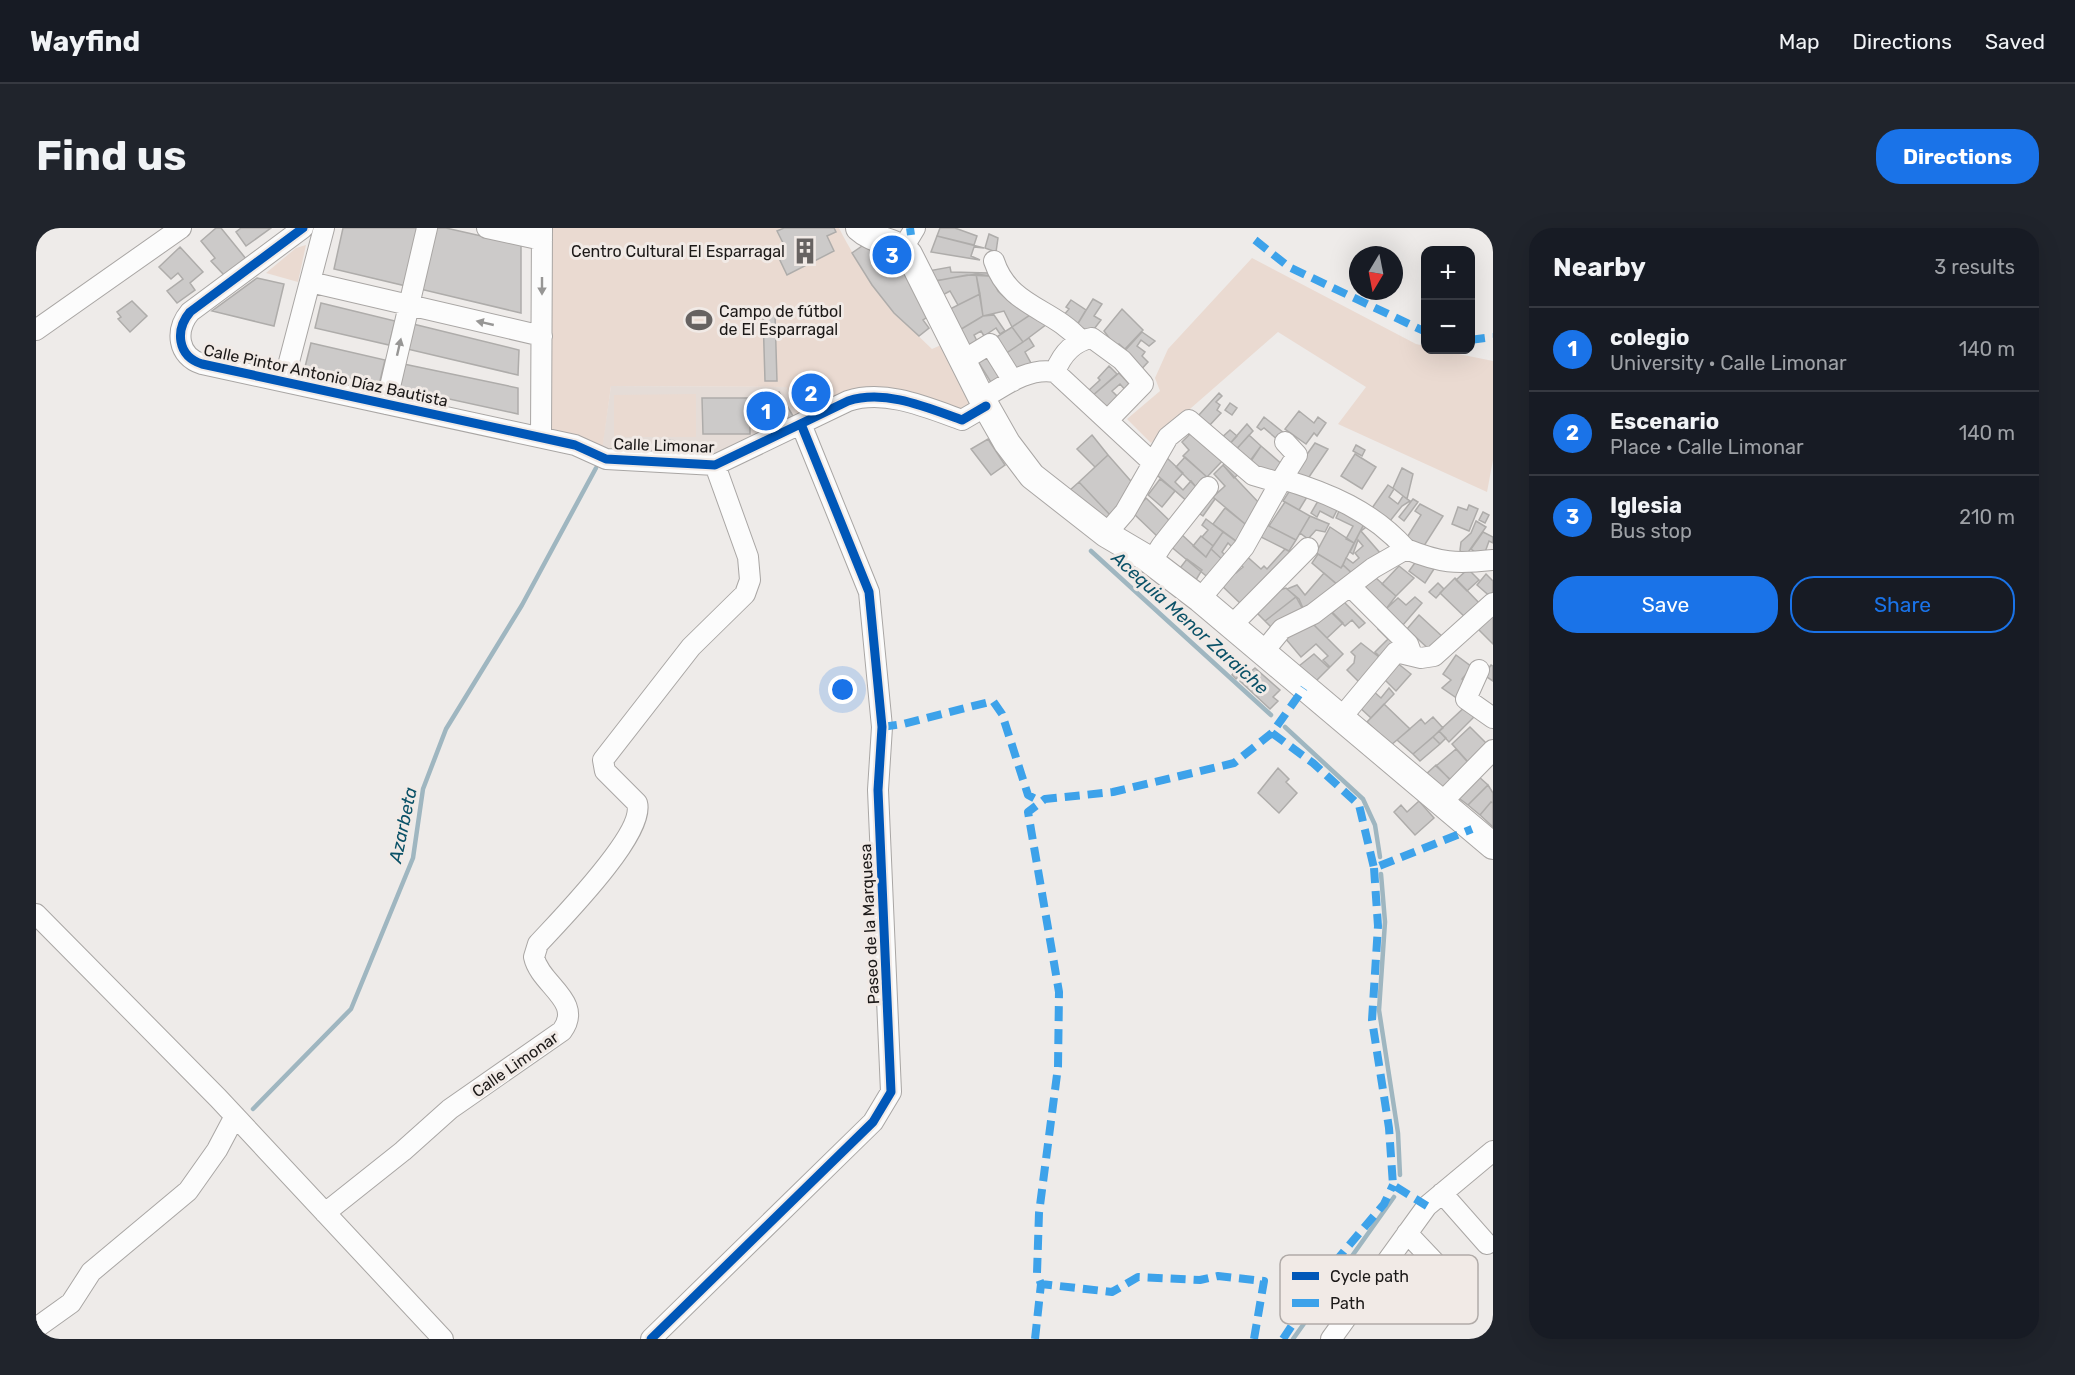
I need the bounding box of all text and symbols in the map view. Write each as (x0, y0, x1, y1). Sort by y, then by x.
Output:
text: Wayfind (30, 25, 140, 58)
text: Map (1779, 29, 1820, 54)
text: Directions (1853, 29, 1952, 54)
text: Saved (1985, 29, 2045, 54)
button: Directions (1876, 129, 2039, 184)
text: Find us (36, 131, 187, 181)
pin: 3 (872, 232, 912, 278)
building icon: Centro Cultural El Esparragal (790, 236, 820, 266)
place label: Centro Cultural El Esparragal (571, 242, 785, 261)
north arrow (1349, 246, 1403, 300)
map controls (1421, 246, 1475, 354)
button: + (1421, 246, 1475, 300)
text: Nearby (1553, 252, 1646, 283)
text: 3 results (1934, 255, 2015, 279)
one-way arrow (537, 277, 547, 296)
button: − (1421, 300, 1475, 354)
place label: Campo de fútbol de El Esparragal (719, 302, 842, 339)
sports icon: Campo de fútbol de El Esparragal (684, 305, 714, 335)
one-way arrow (476, 317, 494, 327)
text: colegio (1610, 324, 1689, 351)
text: 1 (1568, 337, 1577, 361)
text: 140 m (1959, 337, 2015, 361)
one-way arrow (395, 338, 405, 356)
street label: Calle Pintor Antonio Díaz Bautista (202, 340, 450, 411)
text: University · Calle Limonar (1610, 351, 1847, 375)
pin: 2 (792, 370, 830, 416)
pin: 1 (746, 388, 786, 434)
text: Escenario (1610, 408, 1719, 435)
text: 2 (1566, 421, 1579, 445)
text: 140 m (1959, 421, 2015, 445)
street label: Calle Limonar (613, 434, 715, 457)
text: Place · Calle Limonar (1610, 435, 1804, 459)
text: Iglesia (1610, 492, 1682, 519)
text: 3 (1566, 505, 1579, 529)
text: 210 m (1959, 505, 2015, 529)
text: Bus stop (1610, 519, 1692, 543)
water label: Acequia Menor Zaraiche (1106, 546, 1273, 699)
button: Save (1553, 576, 1778, 633)
button: Share (1790, 576, 2015, 633)
your location (828, 675, 857, 704)
water label: Azarbeta (384, 785, 422, 866)
street label: Paseo de la Marquesa (856, 843, 883, 1005)
street label: Calle Limonar (468, 1028, 562, 1101)
legend (1280, 1255, 1478, 1324)
text: Cycle path (1330, 1267, 1409, 1286)
text: Path (1330, 1294, 1365, 1313)

